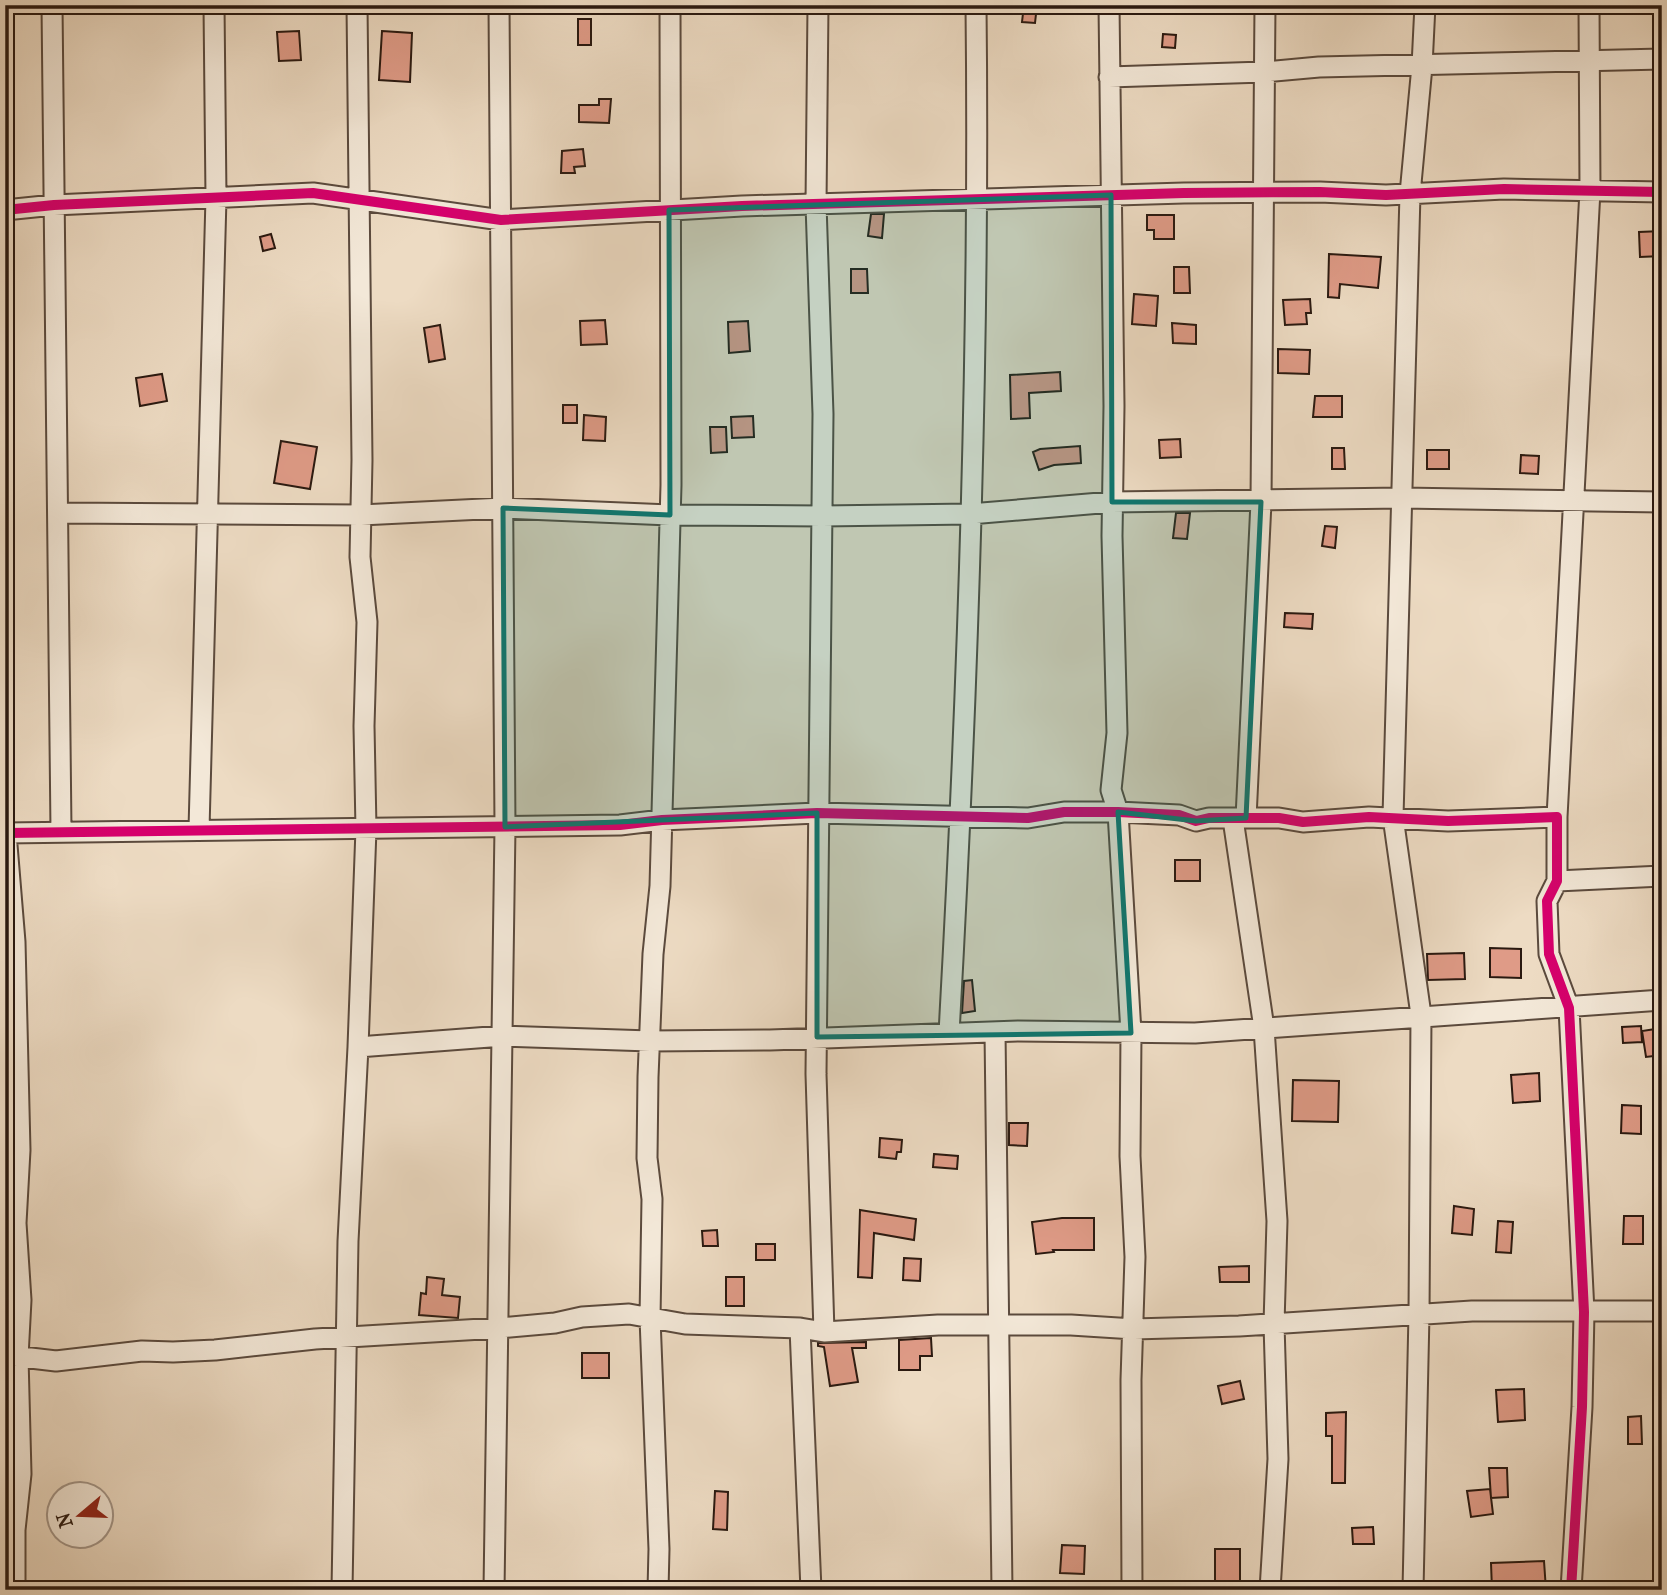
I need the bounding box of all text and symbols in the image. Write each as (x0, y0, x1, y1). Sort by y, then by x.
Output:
north arrow (46, 1480, 116, 1550)
text: N (52, 1509, 78, 1531)

